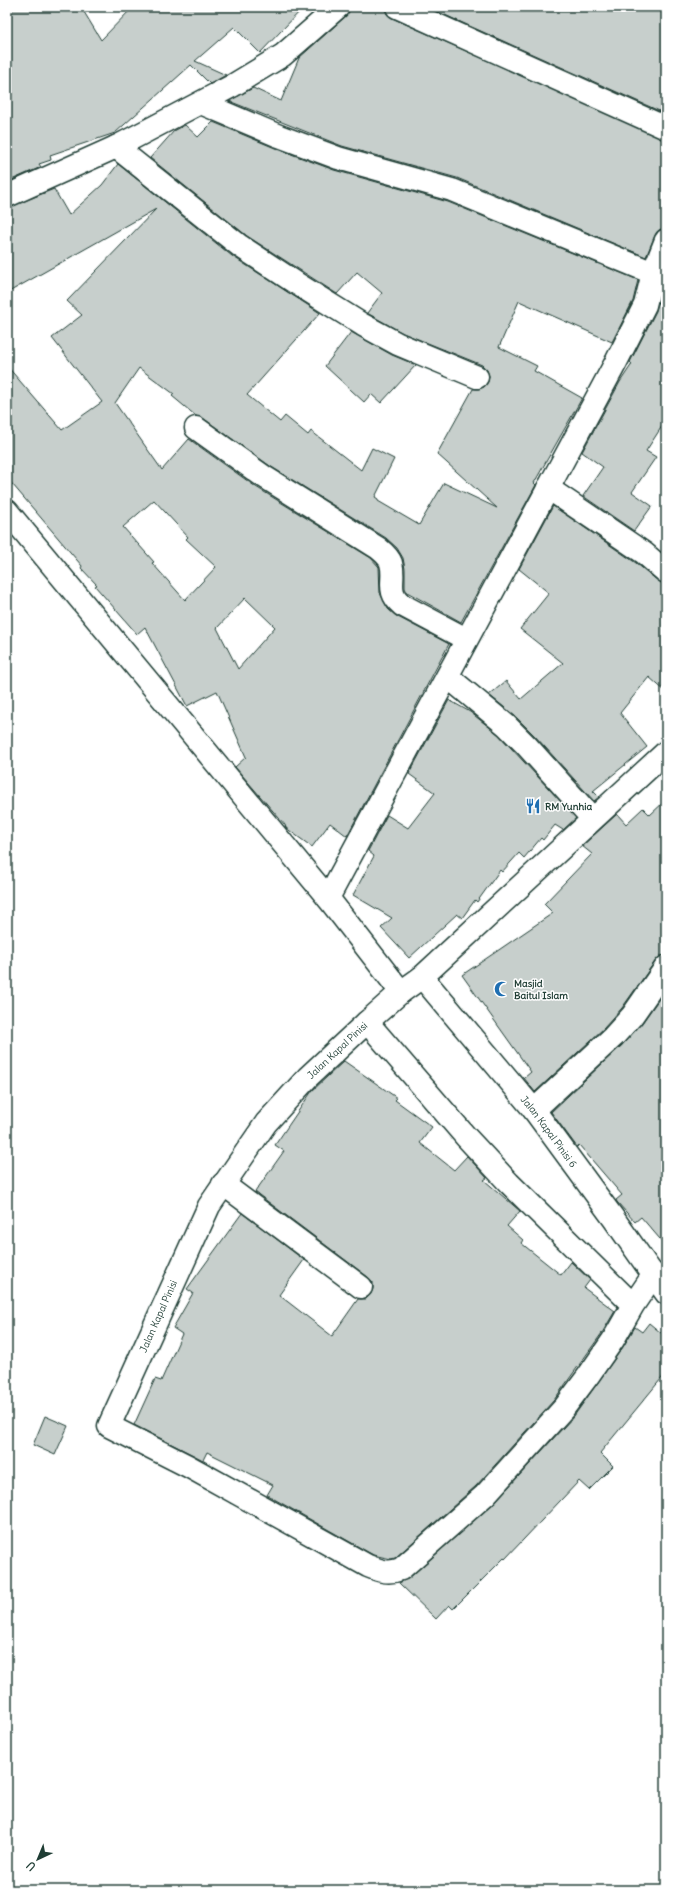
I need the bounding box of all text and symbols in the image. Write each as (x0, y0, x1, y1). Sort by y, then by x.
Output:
restaurant icon: RM Yunhia (524, 797, 542, 815)
place label: RM Yunhia (545, 800, 593, 813)
place label: Masjid Baitul Islam (514, 977, 568, 1002)
mosque icon: Masjid Baitul Islam (493, 980, 511, 998)
street label: Jalan Kapal Pinisi (304, 1019, 370, 1082)
street label: Jalan Kapal Pinisi 6 (518, 1093, 580, 1170)
street label: Jalan Kapal Pinisi (137, 1278, 180, 1354)
north arrow (18, 1839, 58, 1879)
text: U (23, 1859, 39, 1874)

